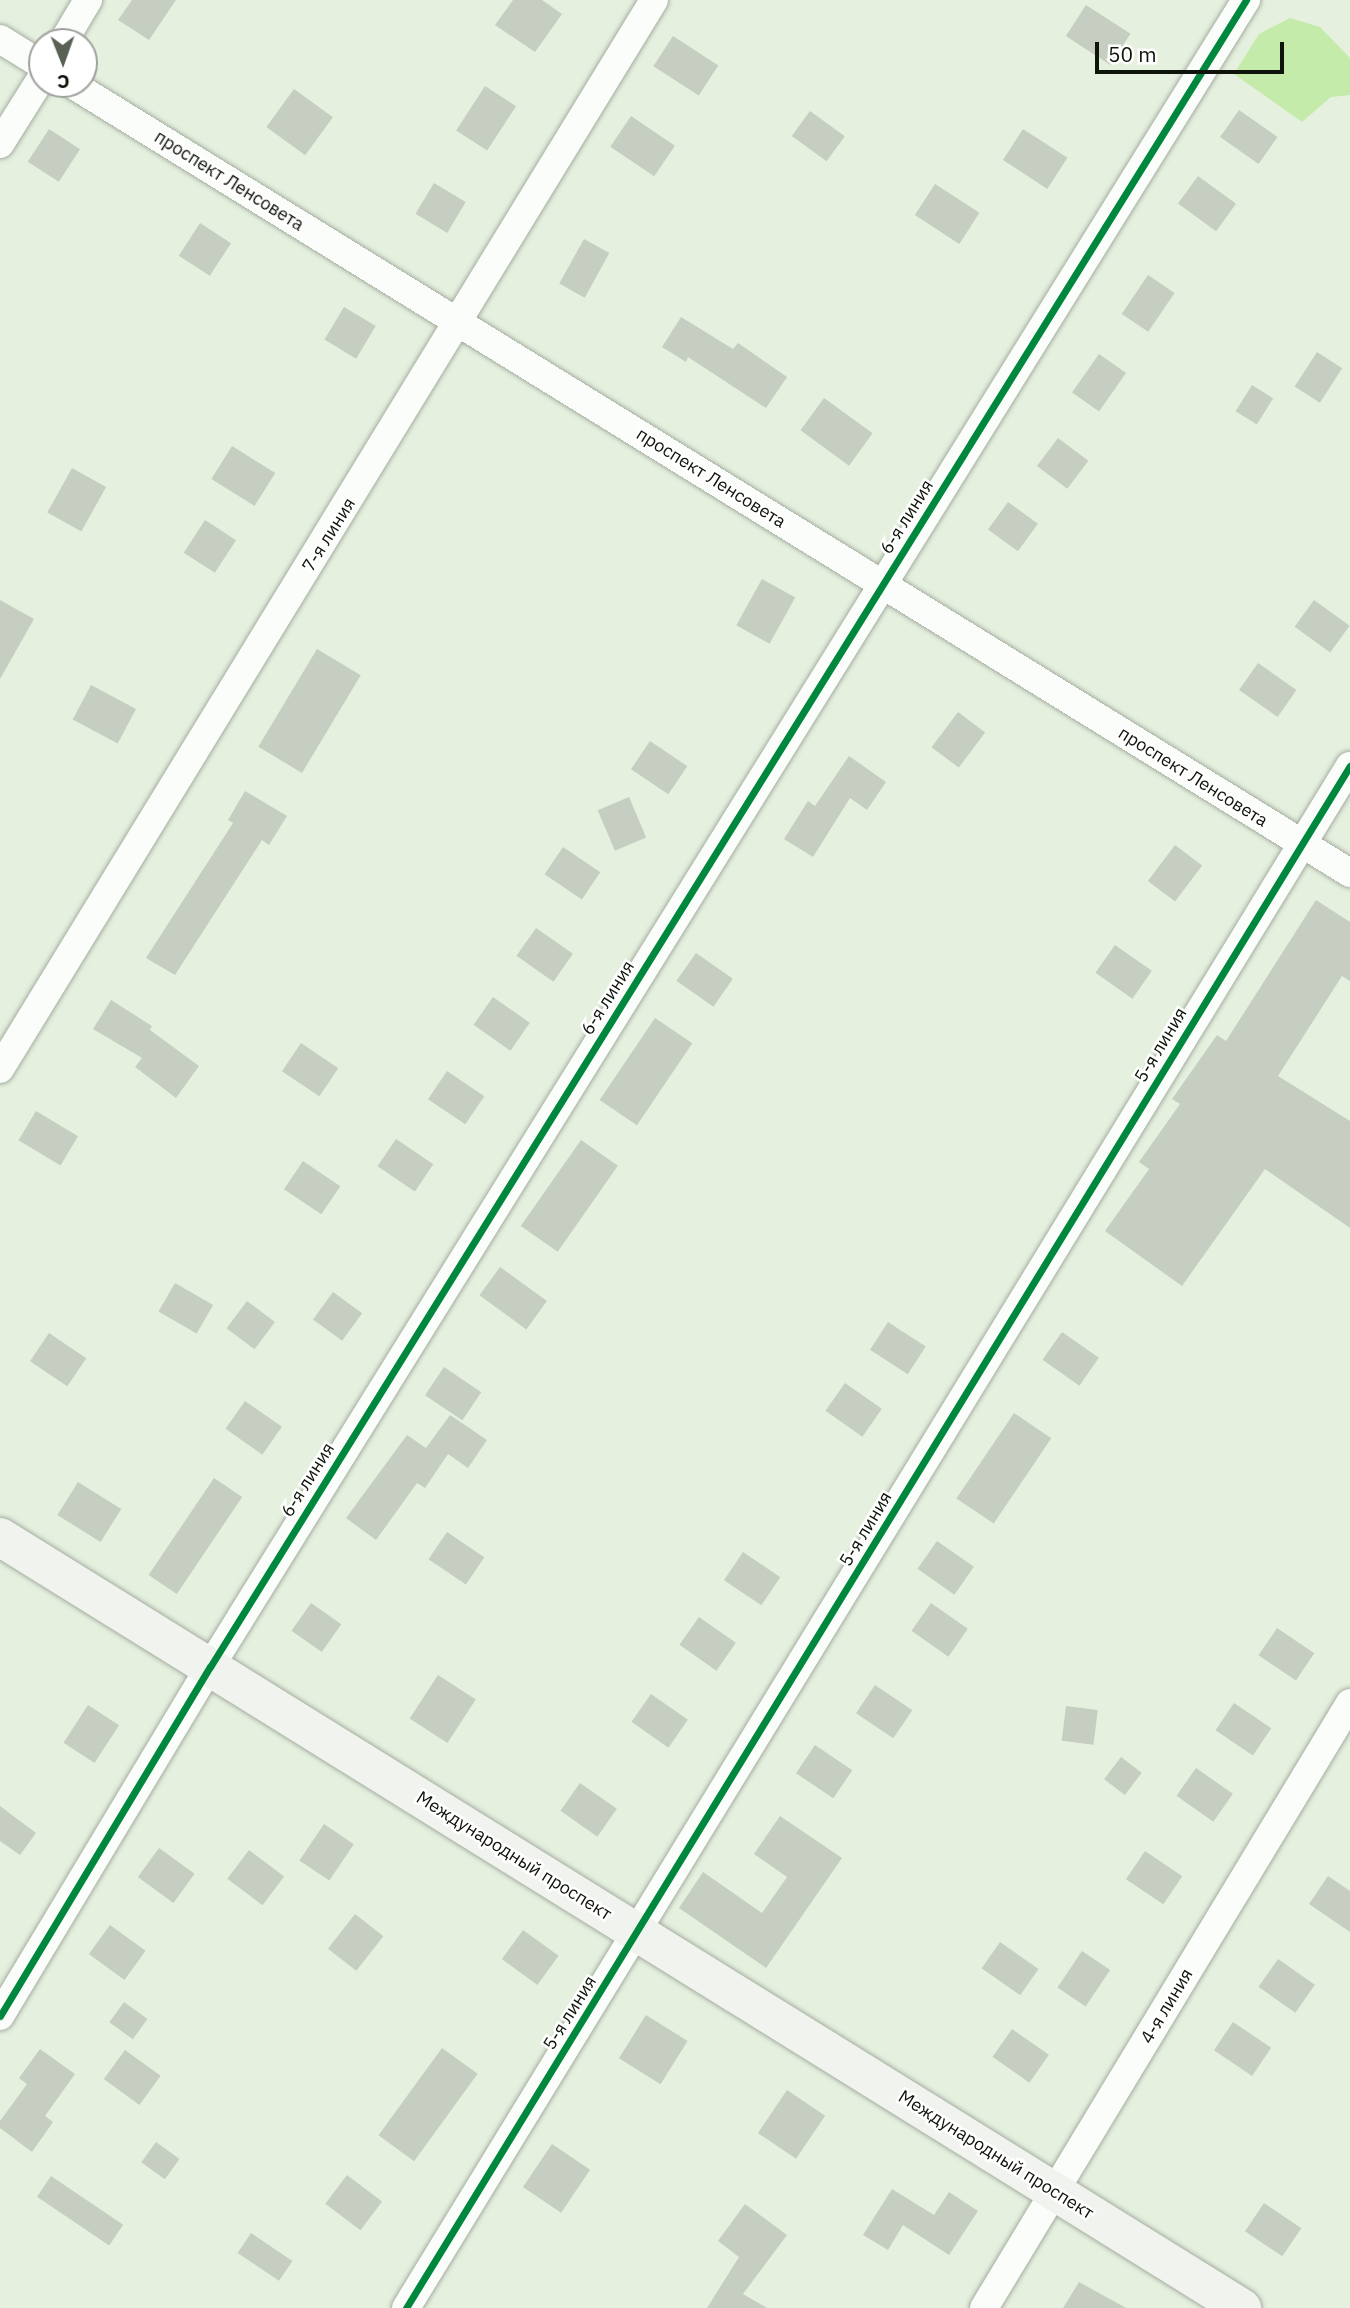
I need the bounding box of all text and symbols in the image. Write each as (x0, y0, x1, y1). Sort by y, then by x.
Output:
north arrow (28, 28, 98, 98)
scale bar (1098, 28, 1287, 72)
text: 50 m (1108, 40, 1157, 68)
text: С (57, 70, 70, 94)
street label: проспект Ленсовета (150, 126, 308, 236)
street label: проспект Ленсовета (632, 423, 790, 533)
street label: 6-я линия (876, 476, 938, 558)
street label: 7-я линия (298, 494, 360, 576)
street label: проспект Ленсовета (1114, 722, 1272, 832)
street label: 6-я линия (577, 957, 639, 1039)
street label: 5-я линия (1130, 1004, 1192, 1086)
street label: 6-я линия (277, 1439, 339, 1521)
street label: 5-я линия (835, 1488, 897, 1570)
street label: Международный проспект (412, 1787, 616, 1925)
street label: 4-я линия (1136, 1965, 1198, 2047)
street label: 5-я линия (539, 1972, 601, 2054)
street label: Международный проспект (894, 2086, 1098, 2224)

